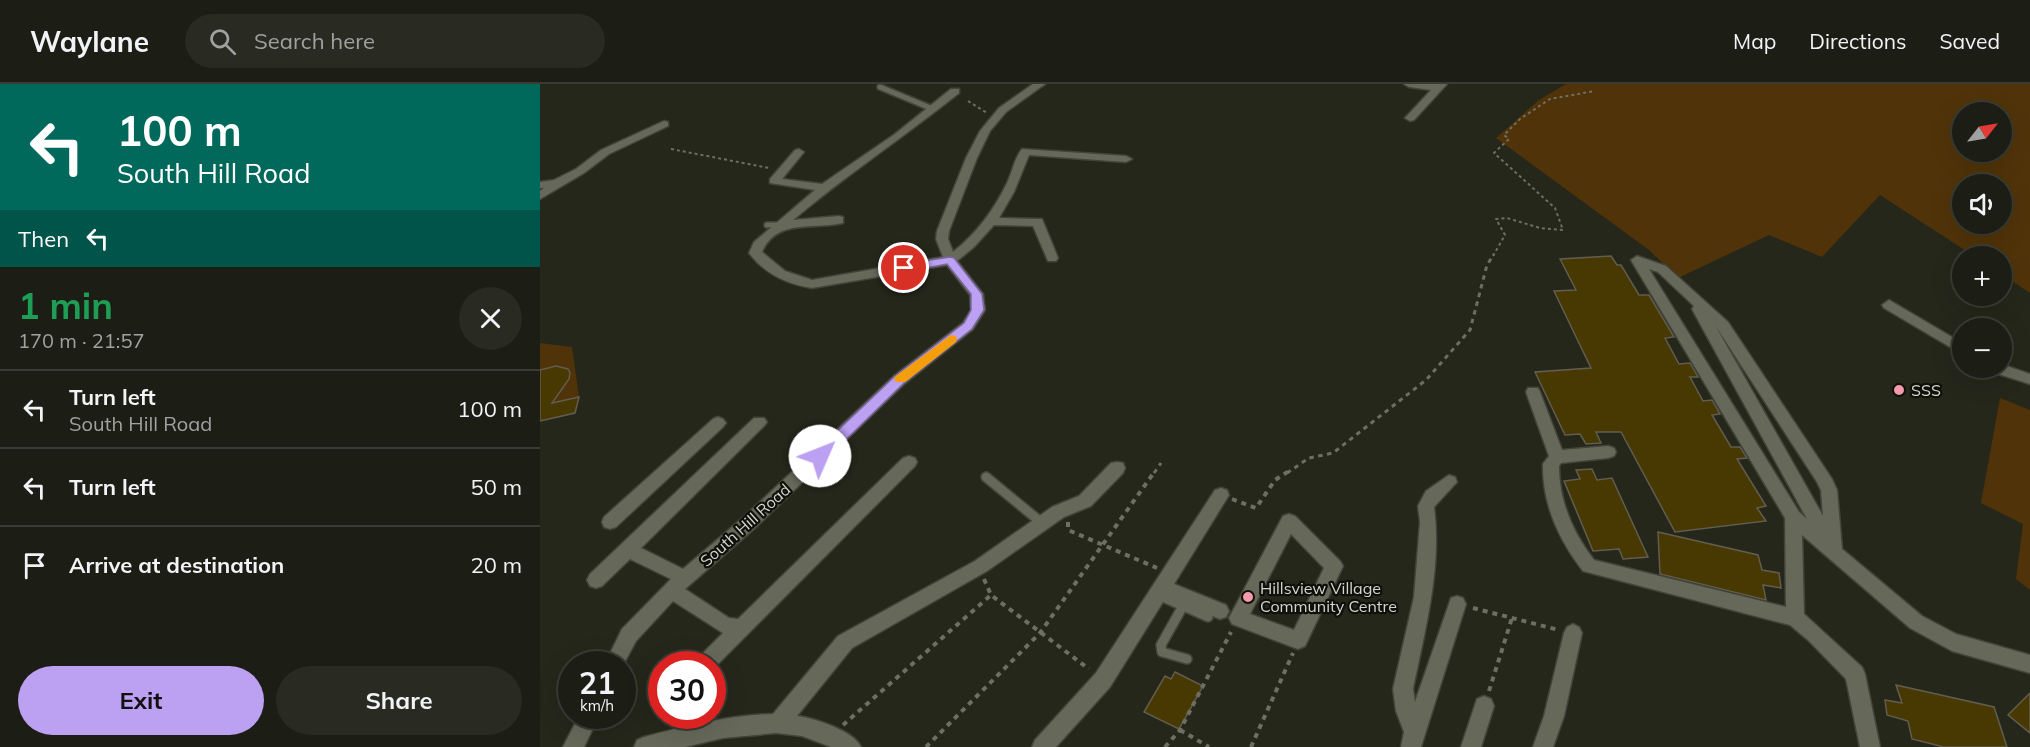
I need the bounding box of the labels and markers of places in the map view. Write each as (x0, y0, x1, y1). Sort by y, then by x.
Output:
pin (878, 242, 929, 293)
place label: SSS (1911, 380, 1941, 400)
marker: SSS (1892, 383, 1906, 397)
place label: Hillsview Village Community Centre (1260, 578, 1397, 616)
marker: Hillsview Village Community Centre (1241, 590, 1255, 604)

